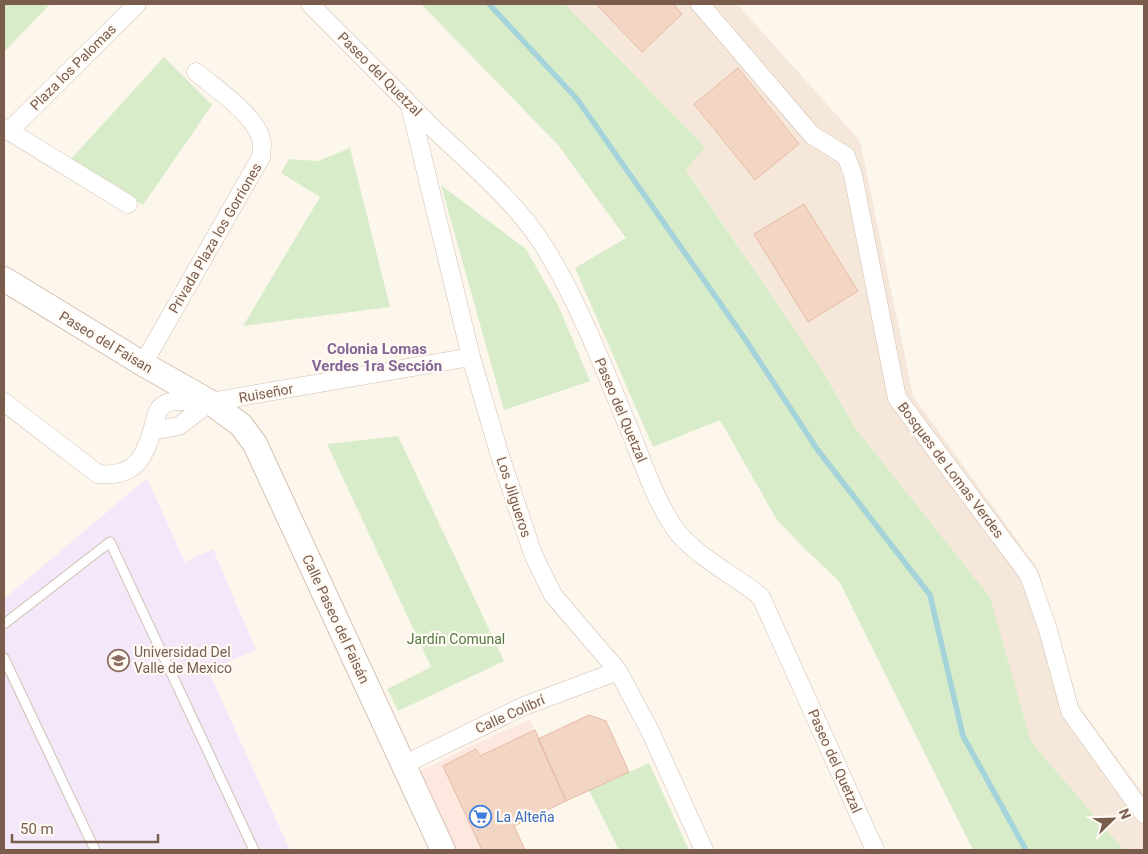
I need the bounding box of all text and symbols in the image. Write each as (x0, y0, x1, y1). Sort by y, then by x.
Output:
street label: Plaza los Palomas (27, 21, 119, 113)
street label: Paseo del Quetzal (335, 29, 425, 119)
street label: Privada Plaza los Gorriones (165, 160, 265, 316)
street label: Paseo del Faisan (57, 308, 155, 376)
district label: Colonia Lomas Verdes 1ra Sección (312, 340, 442, 375)
street label: Paseo del Quetzal (592, 355, 650, 465)
street label: Ruiseñor (238, 380, 295, 406)
street label: Bosques de Lomas Verdes (895, 399, 1007, 541)
street label: Los Jilgueros (493, 455, 535, 539)
street label: Calle Paseo del Faisán (299, 552, 373, 686)
park label: Jardín Comunal (407, 631, 505, 647)
place label: Universidad Del Valle de Mexico (134, 644, 232, 676)
school or university icon: Universidad Del Valle de Mexico (106, 648, 130, 672)
street label: Calle Colibrí (473, 691, 548, 736)
street label: Paseo del Quetzal (805, 707, 865, 815)
north arrow (1088, 794, 1138, 844)
supermarket icon: La Alteña (468, 805, 492, 829)
text: N (1116, 806, 1134, 822)
place label: La Alteña (496, 809, 555, 825)
scale bar (12, 812, 159, 844)
text: 50 m (20, 820, 54, 838)

